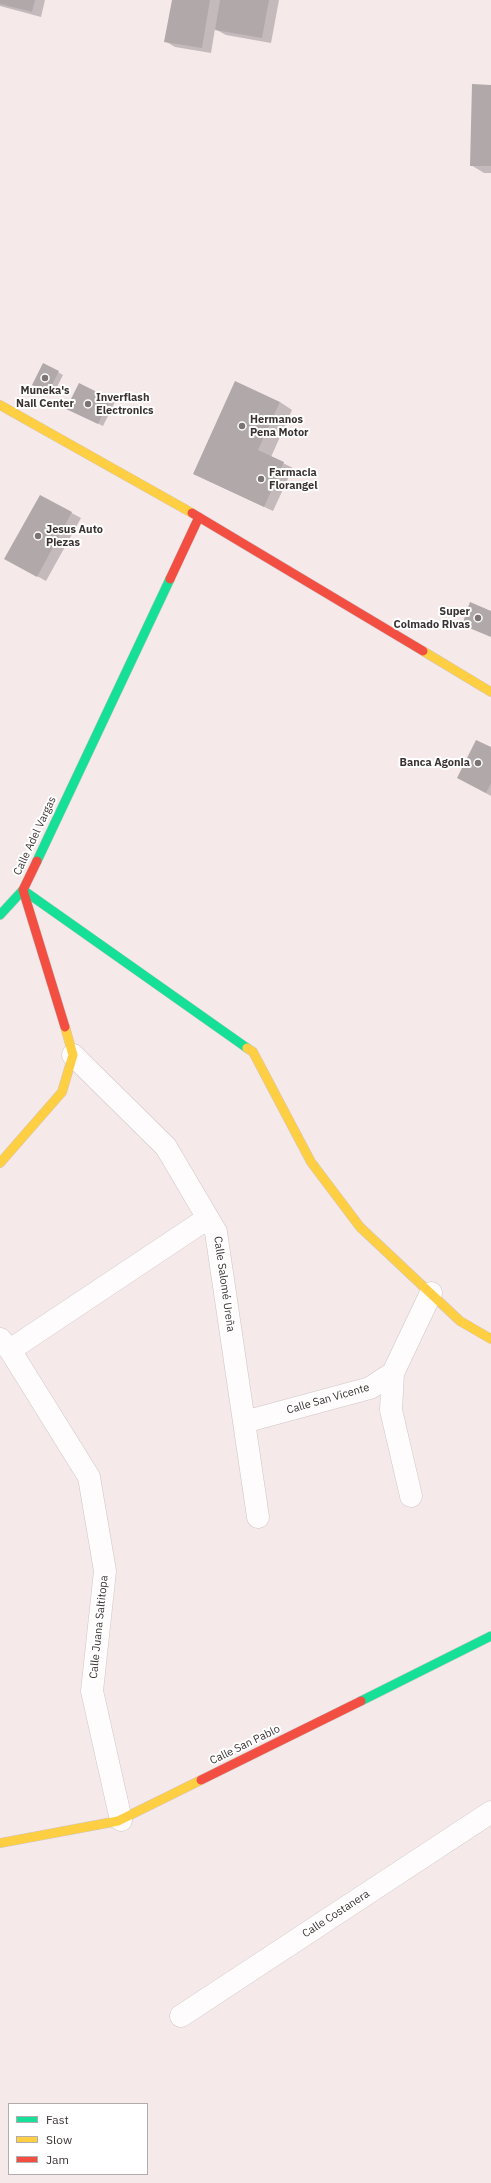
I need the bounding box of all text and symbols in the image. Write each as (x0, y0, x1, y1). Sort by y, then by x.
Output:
marker: Muneka's Nail Center (40, 373, 50, 383)
place label: Muneka's Nail Center (16, 384, 74, 410)
place label: Inverflash Electronics (96, 391, 154, 417)
marker: Inverflash Electronics (83, 399, 93, 409)
place label: Hermanos Pena Motor (250, 413, 309, 439)
marker: Hermanos Pena Motor (237, 421, 247, 431)
place label: Farmacia Florangel (269, 466, 318, 492)
marker: Farmacia Florangel (256, 474, 266, 484)
place label: Jesus Auto Piezas (46, 523, 103, 549)
marker: Jesus Auto Piezas (33, 531, 43, 541)
place label: Super Colmado Rivas (394, 605, 470, 631)
marker: Super Colmado Rivas (473, 613, 483, 623)
place label: Banca Agonia (400, 756, 470, 770)
marker: Banca Agonia (473, 758, 483, 768)
street label: Calle Adel Vargas (11, 795, 59, 877)
street label: Calle Salomé Ureña (211, 1235, 237, 1333)
street label: Calle San Vicente (285, 1381, 371, 1417)
street label: Calle Juana Saltitopa (87, 1575, 111, 1679)
street label: Calle San Pablo (208, 1722, 282, 1768)
street label: Calle Costanera (300, 1887, 372, 1941)
legend (8, 2103, 148, 2175)
text: Fast (46, 2112, 69, 2127)
text: Slow (46, 2132, 72, 2147)
text: Jam (46, 2152, 69, 2167)

